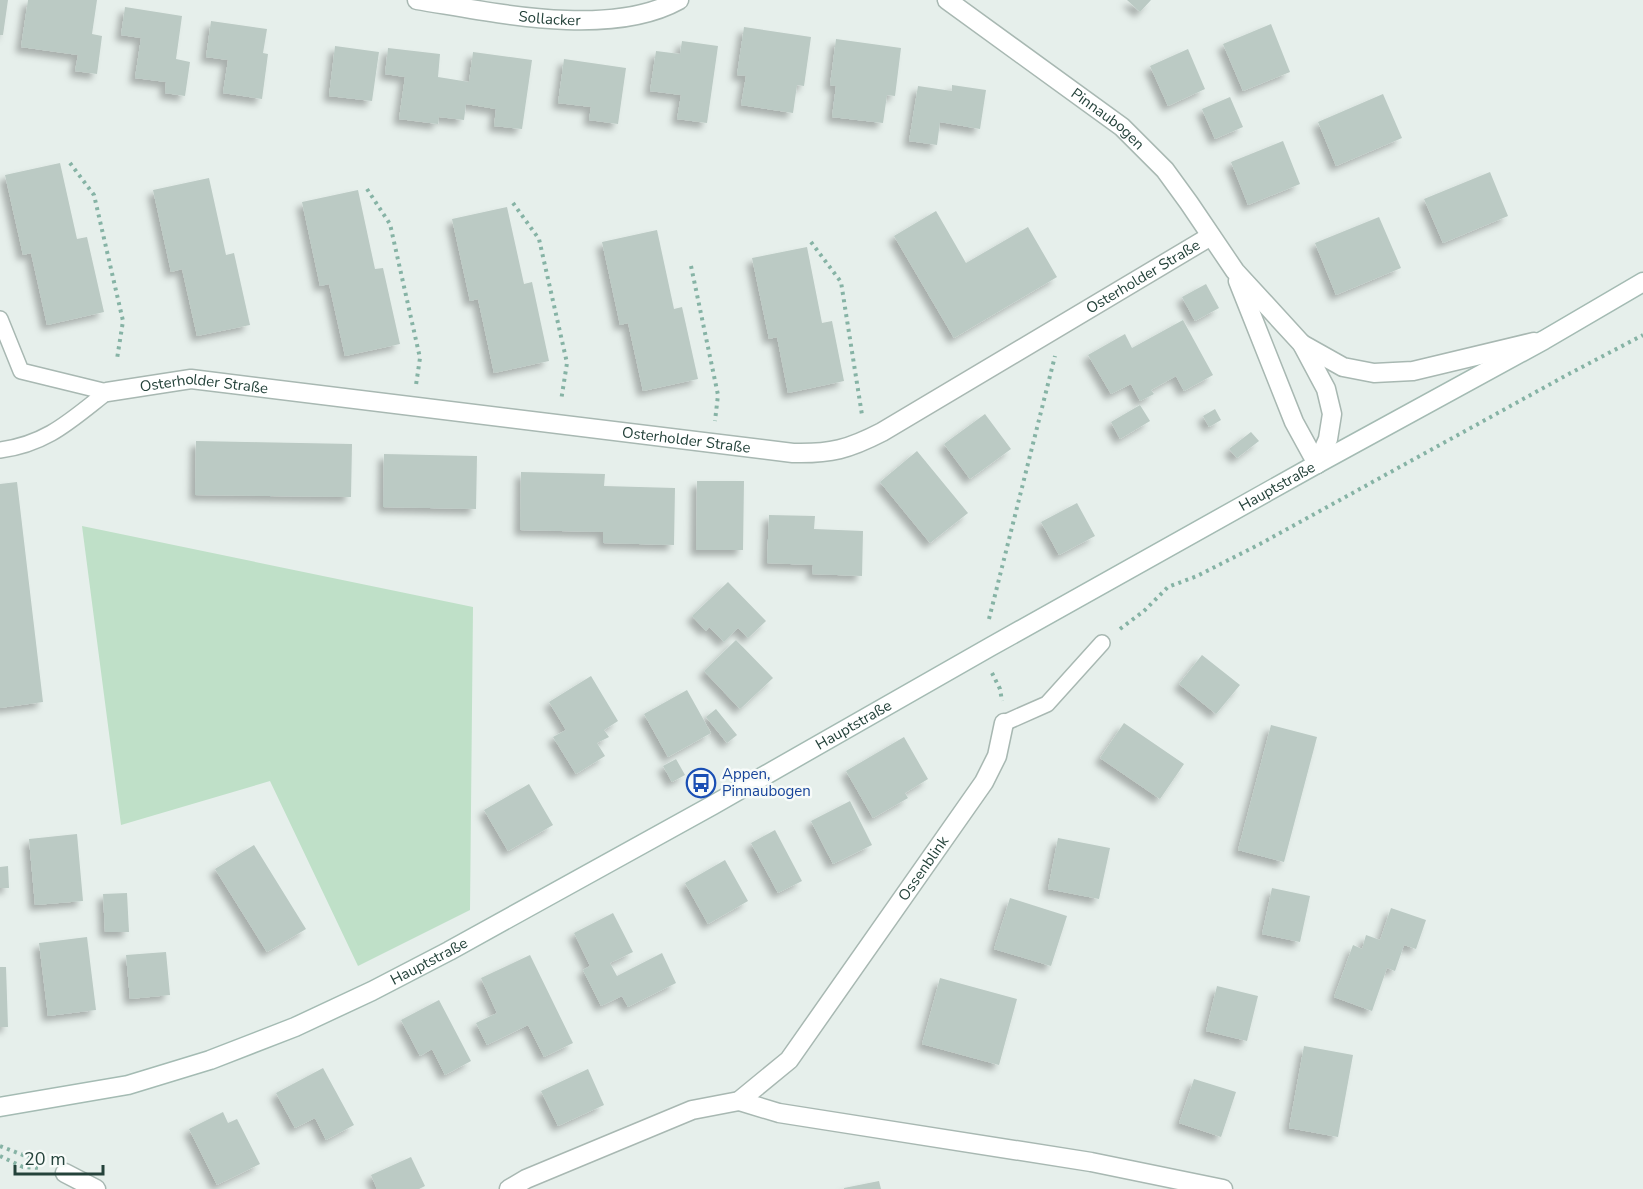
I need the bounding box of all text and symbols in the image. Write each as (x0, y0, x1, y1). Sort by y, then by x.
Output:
street label: Sollacker (518, 6, 581, 30)
street label: Pinnaubogen (1067, 83, 1149, 154)
street label: Osterholder Straße (1082, 235, 1204, 318)
street label: Osterholder Straße (138, 369, 269, 398)
street label: Osterholder Straße (621, 422, 752, 458)
street label: Hauptstraße (1235, 457, 1319, 516)
street label: Hauptstraße (812, 695, 895, 754)
place label: Appen, Pinnaubogen (722, 764, 811, 801)
bus stop icon: Appen, Pinnaubogen (685, 767, 717, 799)
street label: Ossenblink (894, 832, 953, 905)
street label: Hauptstraße (387, 933, 471, 990)
scale bar (15, 1138, 104, 1176)
text: 20 m (24, 1147, 66, 1171)

